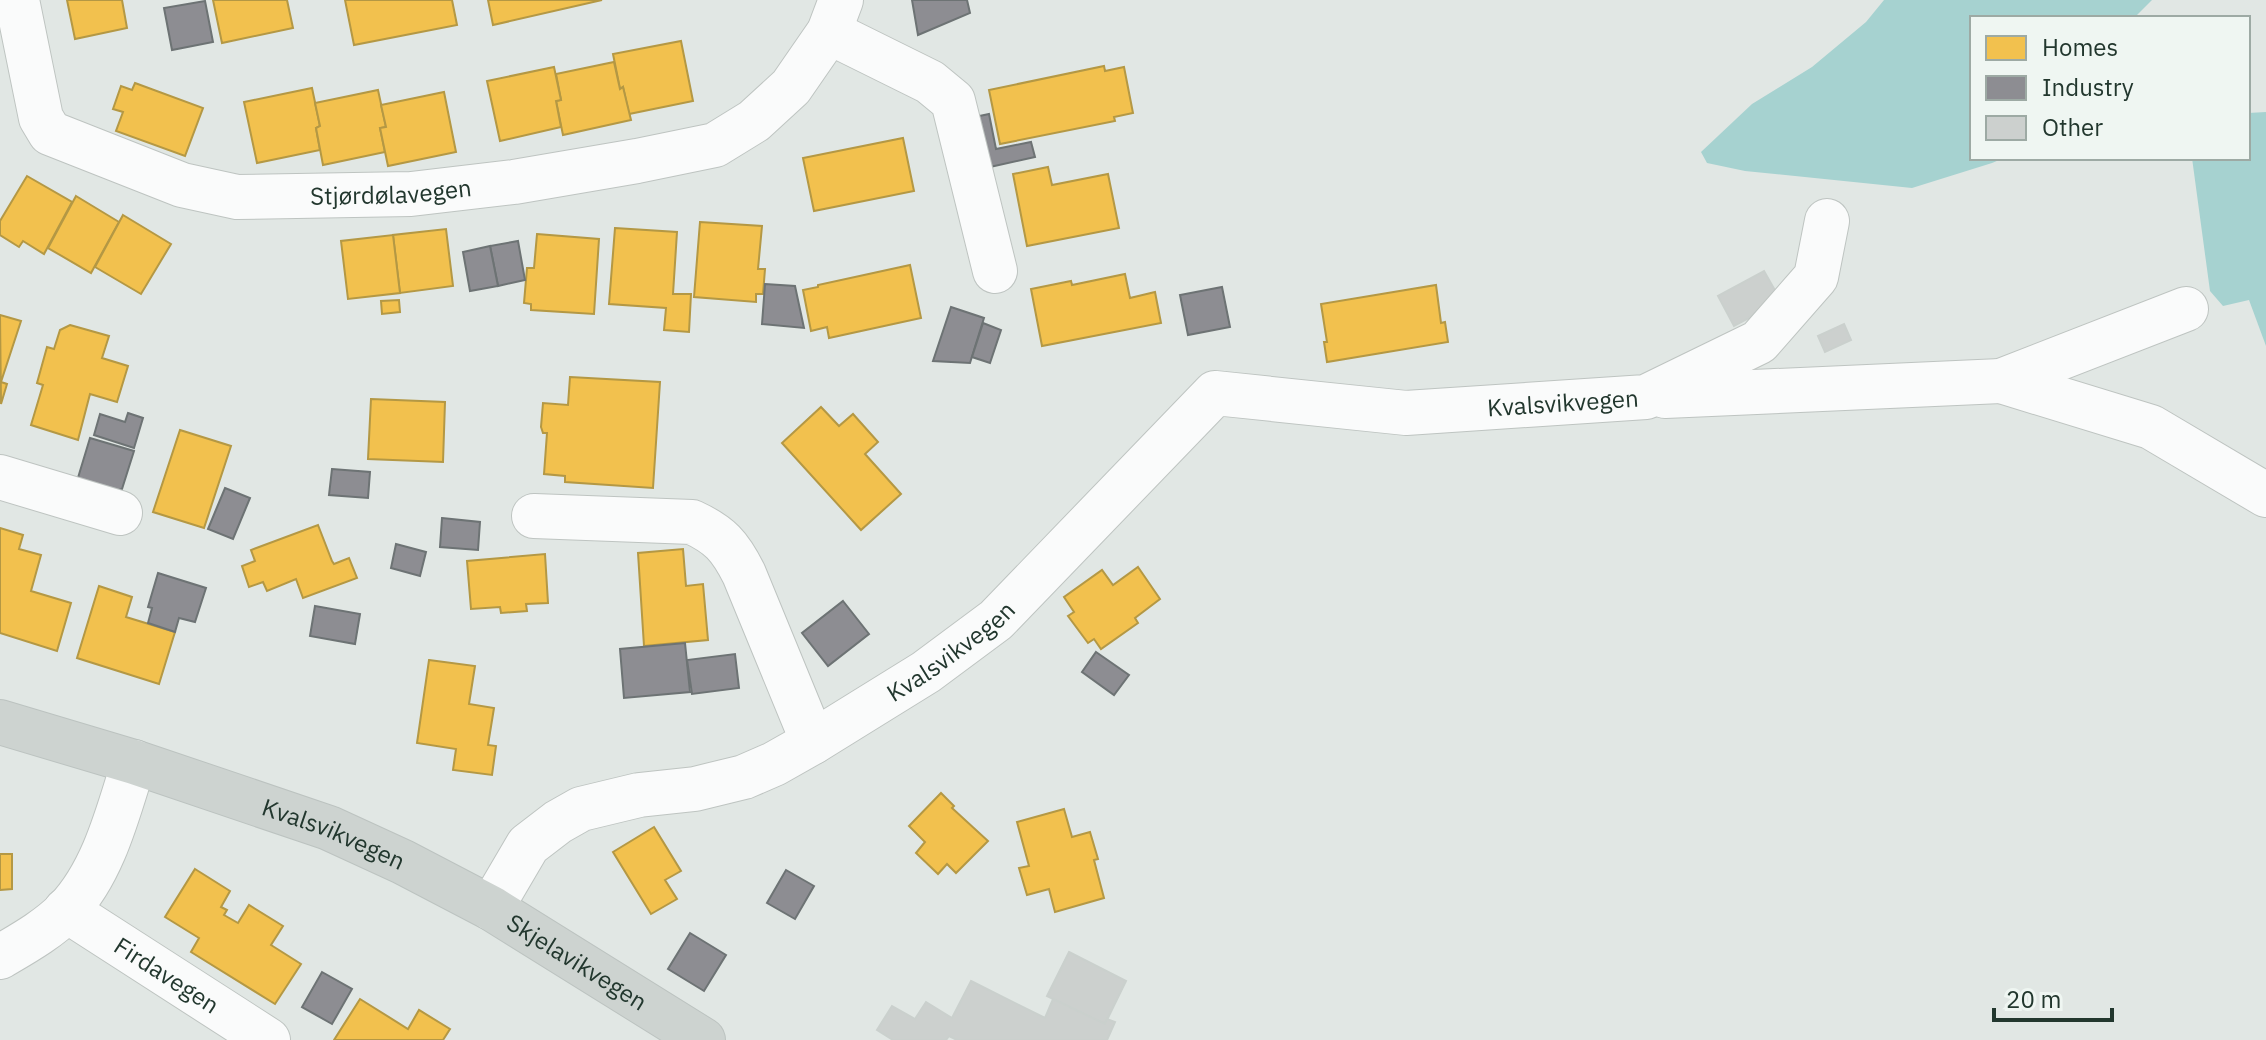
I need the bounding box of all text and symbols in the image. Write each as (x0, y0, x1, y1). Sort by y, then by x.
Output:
legend (1970, 16, 2250, 160)
text: Homes (2042, 31, 2118, 63)
text: Industry (2042, 71, 2134, 103)
text: Other (2042, 111, 2103, 143)
street label: Stjørdølavegen (310, 171, 473, 212)
street label: Kvalsvikvegen (1486, 382, 1640, 424)
street label: Kvalsvikvegen (880, 594, 1022, 709)
street label: Kvalsvikvegen (258, 791, 410, 877)
street label: Skjelavikvegen (501, 906, 653, 1017)
street label: Firdavegen (108, 929, 226, 1021)
scale bar (1994, 972, 2112, 1022)
text: 20 m (2006, 983, 2061, 1015)

